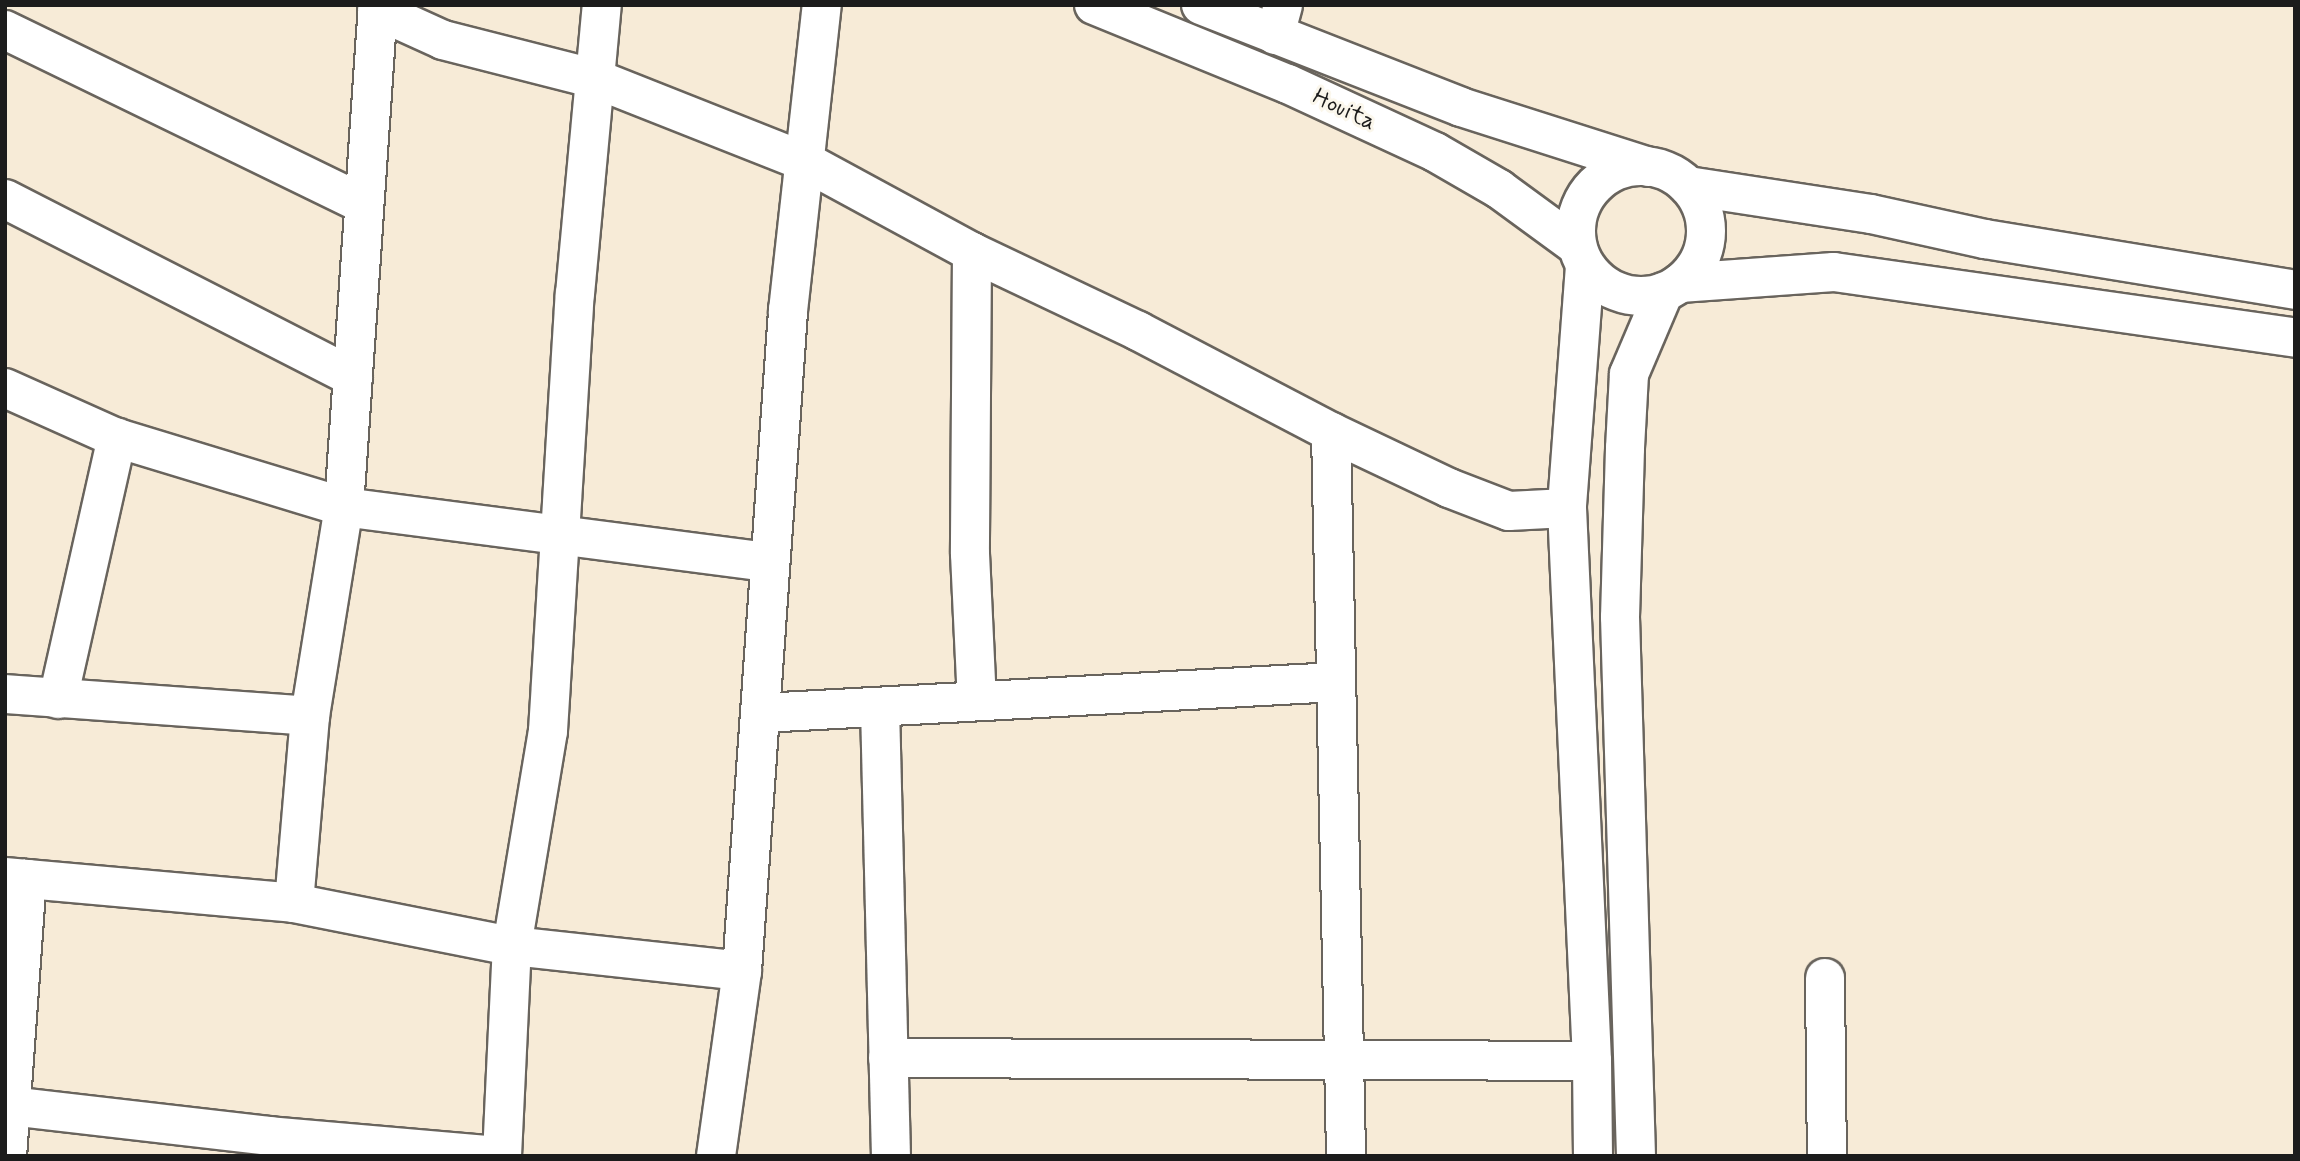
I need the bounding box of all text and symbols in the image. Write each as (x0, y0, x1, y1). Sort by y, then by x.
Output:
street label: Houita (1308, 83, 1380, 137)

